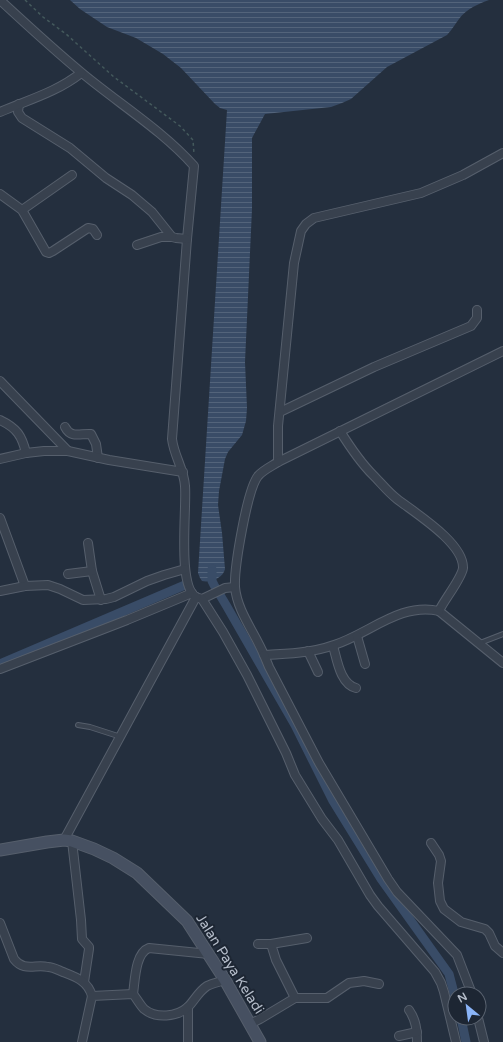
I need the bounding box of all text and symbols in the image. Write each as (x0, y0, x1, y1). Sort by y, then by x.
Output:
street label: Jalan Paya Keladi (192, 911, 268, 1017)
north arrow (447, 986, 487, 1026)
text: N (455, 990, 469, 1006)

